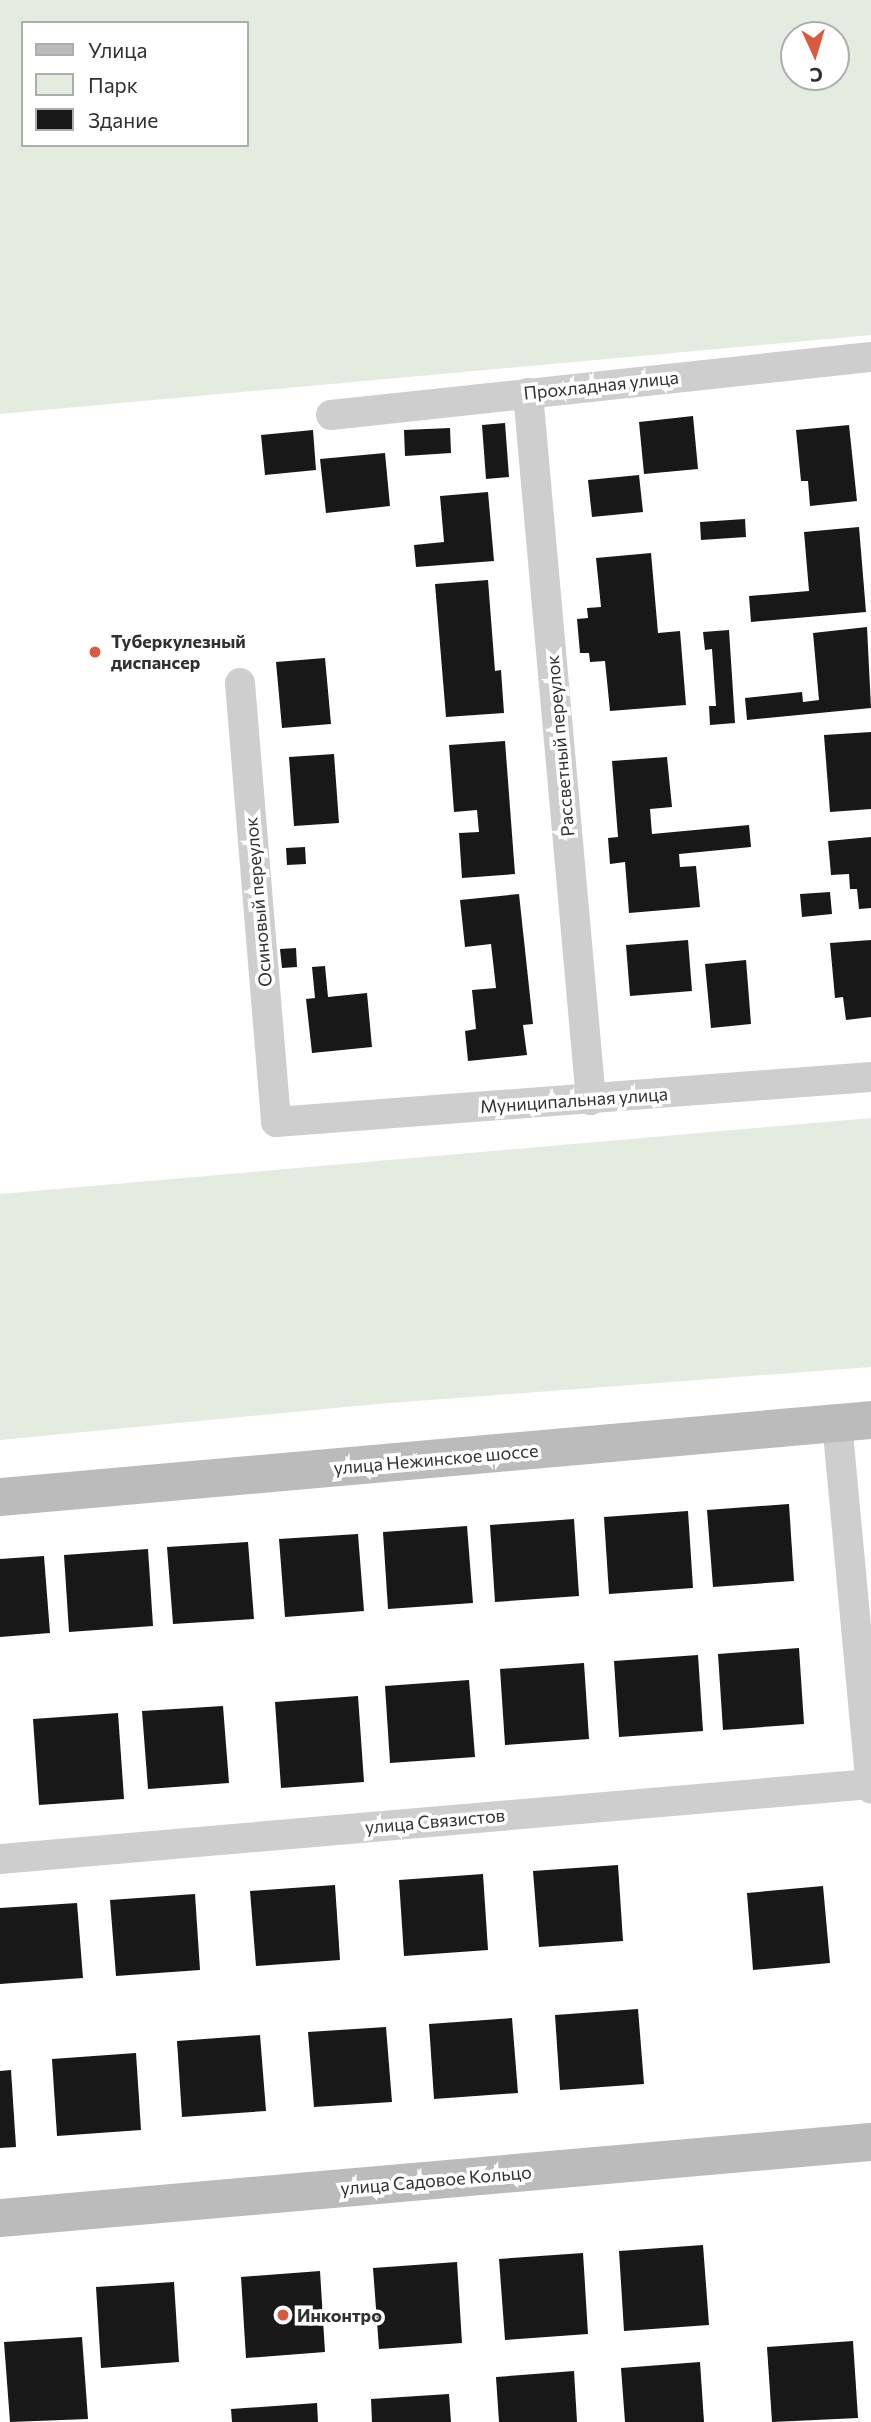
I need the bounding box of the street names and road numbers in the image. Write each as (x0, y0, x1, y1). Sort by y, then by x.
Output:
street label: Прохладная улица (522, 366, 680, 404)
street label: Рассветный переулок (541, 654, 579, 838)
street label: Осиновый переулок (240, 816, 276, 988)
street label: Муниципальная улица (479, 1083, 669, 1117)
street label: улица Нежинское шоссе (333, 1439, 539, 1479)
street label: улица Связистов (364, 1804, 506, 1838)
street label: улица Садовое Кольцо (340, 2161, 532, 2199)

